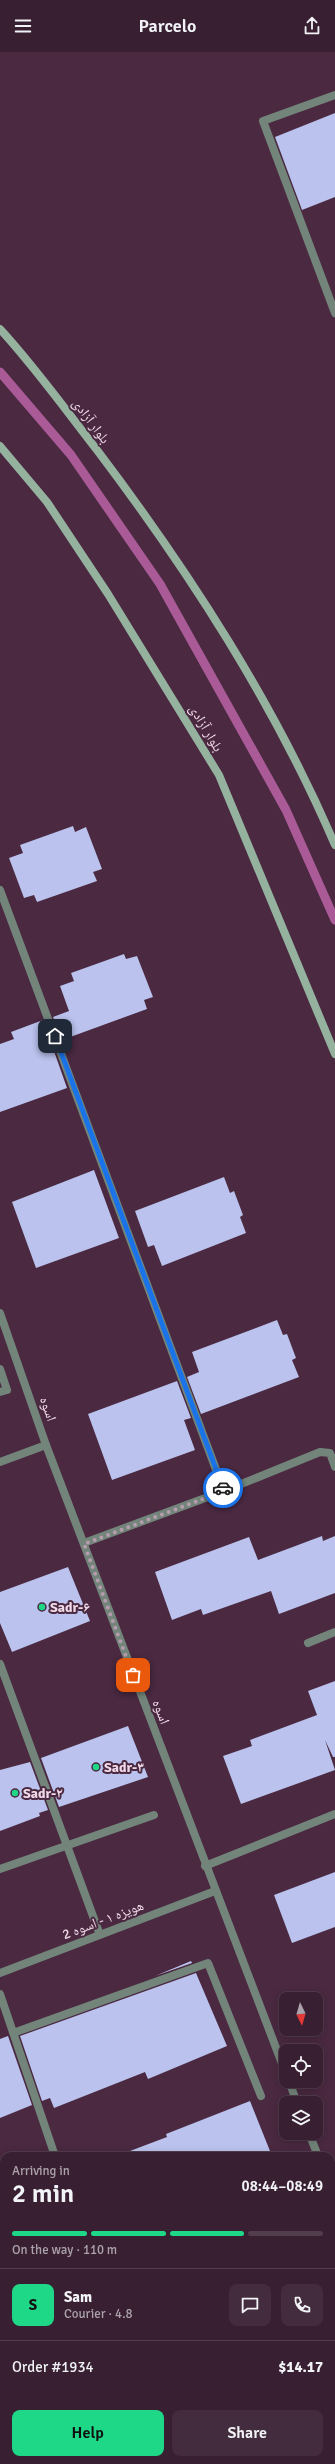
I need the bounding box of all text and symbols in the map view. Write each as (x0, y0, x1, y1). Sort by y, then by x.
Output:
icon: menu (12, 15, 34, 37)
text: Parcelo (139, 15, 196, 37)
icon: share (301, 15, 323, 37)
street label: بلوار آزادی (69, 395, 114, 447)
street label: بلوار آزادی (185, 701, 227, 755)
pin (38, 1019, 72, 1053)
icon: home (44, 1025, 66, 1047)
street label: اسوه (36, 1395, 60, 1423)
courier (203, 1468, 243, 1508)
icon: car (212, 1477, 234, 1499)
place label: Sadr-۶ (50, 1599, 90, 1616)
marker: Sadr-۶ (37, 1602, 47, 1612)
pin (116, 1658, 150, 1692)
icon: bag (122, 1664, 144, 1686)
street label: اسوه (149, 1697, 173, 1727)
place label: Sadr-۳ (104, 1759, 144, 1776)
marker: Sadr-۳ (91, 1762, 101, 1772)
place label: Sadr-۲ (23, 1785, 63, 1802)
marker: Sadr-۲ (10, 1788, 20, 1798)
street label: هویزه ۱ - اسوه 2 (60, 1897, 146, 1943)
north arrow (279, 1992, 323, 2036)
map controls (279, 1992, 323, 2140)
button: locate (279, 2044, 323, 2088)
button: layers (279, 2096, 323, 2140)
text: Arriving in (12, 2163, 70, 2179)
text: 08:44–08:49 (242, 2177, 323, 2195)
text: 2 min (12, 2178, 74, 2210)
text: On the way · 110 m (12, 2242, 117, 2258)
button: chat (229, 2284, 271, 2326)
button: phone (281, 2284, 323, 2326)
text: Sam (64, 2288, 92, 2306)
text: S (29, 2296, 37, 2314)
text: Courier · 4.8 (64, 2306, 133, 2322)
text: Order #1934 (12, 2358, 94, 2376)
text: $14.17 (278, 2358, 323, 2376)
button: Help (12, 2410, 164, 2456)
button: Share (172, 2410, 323, 2456)

